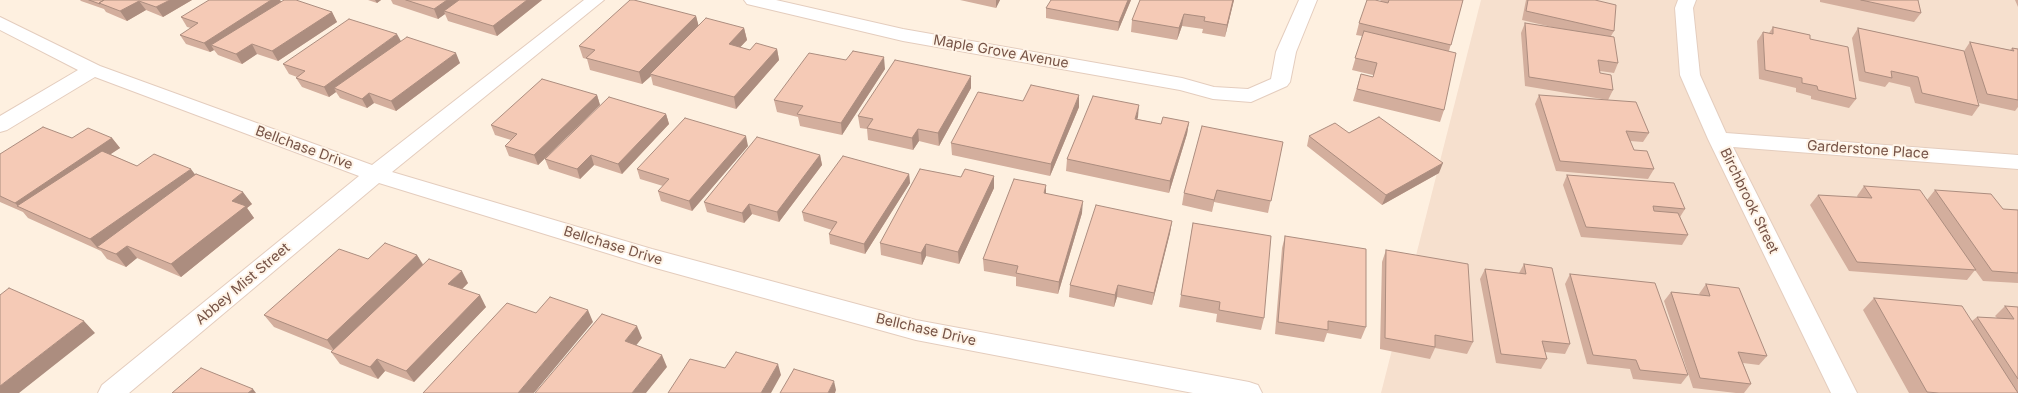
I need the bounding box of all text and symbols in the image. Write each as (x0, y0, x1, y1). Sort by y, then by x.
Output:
street label: Maple Grove Avenue (932, 32, 1070, 72)
street label: Bellchase Drive (253, 123, 355, 173)
street label: Garderstone Place (1806, 137, 1930, 163)
street label: Birchbrook Street (1716, 145, 1782, 257)
street label: Bellchase Drive (562, 223, 664, 269)
street label: Abbey Mist Street (192, 240, 294, 328)
street label: Bellchase Drive (874, 310, 978, 350)

